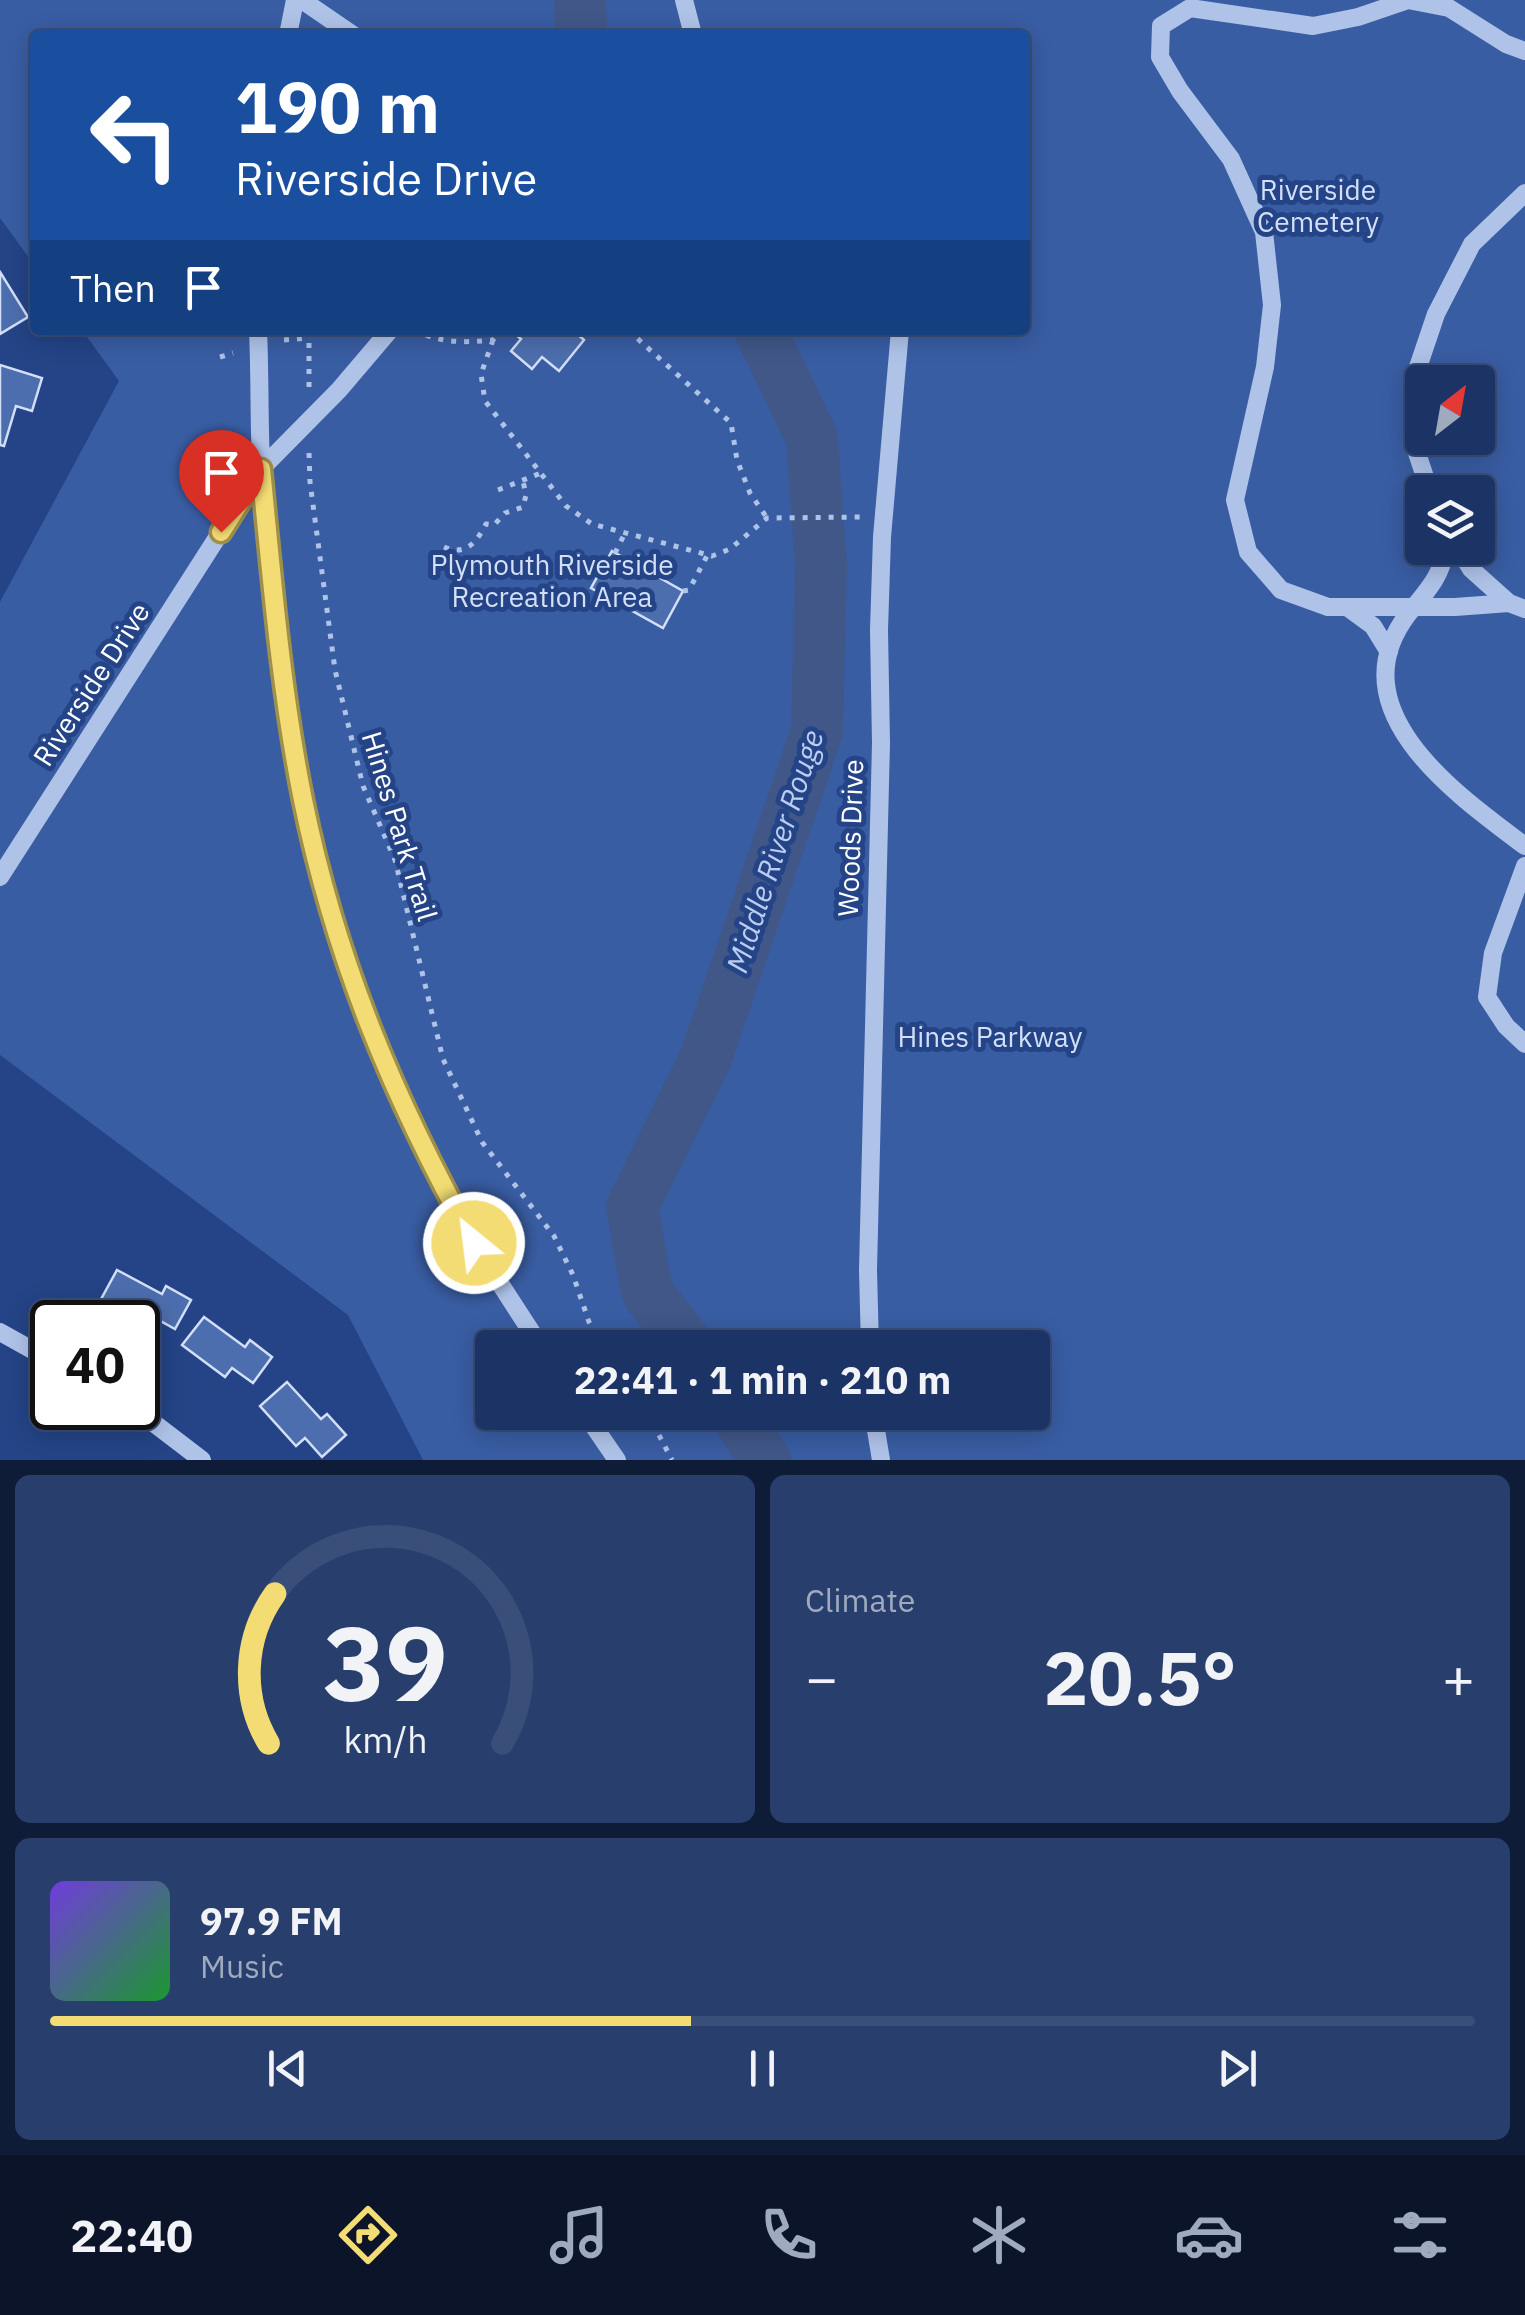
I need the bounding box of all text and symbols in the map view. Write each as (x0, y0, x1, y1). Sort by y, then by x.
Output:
text: 190 m (235, 61, 440, 152)
icon: left (70, 70, 200, 200)
text: Riverside Drive (235, 149, 537, 207)
park label: Riverside Cemetery (1257, 171, 1379, 240)
icon: arrive (176, 260, 231, 315)
text: Then (70, 263, 156, 312)
north arrow (1405, 365, 1495, 455)
map controls (1405, 365, 1495, 565)
pin (179, 430, 264, 533)
icon: arrive (194, 445, 249, 500)
button: layers (1405, 475, 1495, 565)
park label: Plymouth Riverside Recreation Area (430, 546, 674, 615)
street label: Riverside Drive (24, 595, 158, 773)
water label: Middle River Rouge (716, 725, 832, 977)
street label: Hines Park Trail (354, 727, 446, 925)
street label: Woods Drive (829, 759, 871, 917)
park label: Hines Parkway (897, 1018, 1083, 1055)
position arrow (422, 1191, 526, 1295)
speed limit sign: 40 (30, 1300, 160, 1430)
text: 22:41 · 1 min · 210 m (574, 1355, 951, 1404)
text: Climate (805, 1579, 915, 1621)
text: 39 (323, 1594, 447, 1730)
text: 20.5° (1043, 1628, 1237, 1726)
text: − (805, 1642, 838, 1713)
text: + (1442, 1642, 1475, 1713)
text: km/h (343, 1716, 427, 1763)
text: 97.9 FM (200, 1896, 343, 1945)
text: Music (200, 1945, 284, 1987)
icon: previous (260, 2041, 315, 2096)
icon: pause (735, 2041, 790, 2096)
icon: next (1210, 2041, 1265, 2096)
icon: directions (333, 2200, 403, 2270)
icon: music (544, 2200, 614, 2270)
icon: phone (754, 2200, 824, 2270)
icon: climate (964, 2200, 1034, 2270)
icon: car (1174, 2200, 1244, 2270)
icon: filters (1385, 2200, 1455, 2270)
text: 22:40 (70, 2206, 193, 2264)

